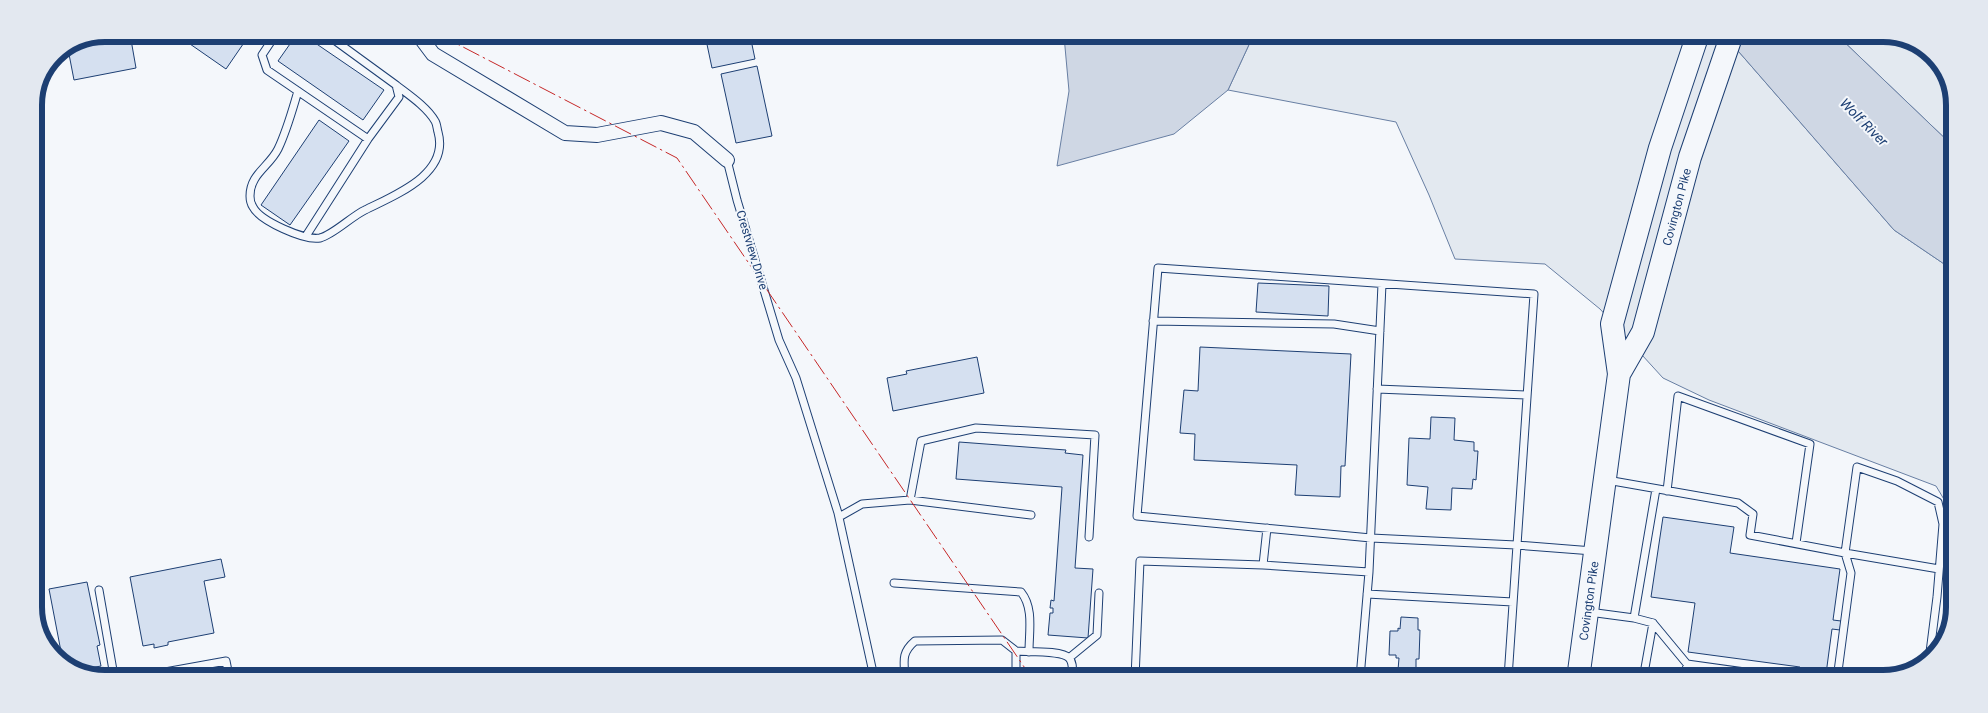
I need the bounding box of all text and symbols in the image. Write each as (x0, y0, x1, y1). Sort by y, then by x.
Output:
water label: Wolf River (1837, 95, 1892, 150)
street label: Covington Pike (1660, 167, 1694, 247)
street label: Crestview Drive (733, 209, 771, 291)
street label: Covington Pike (1577, 561, 1601, 641)

